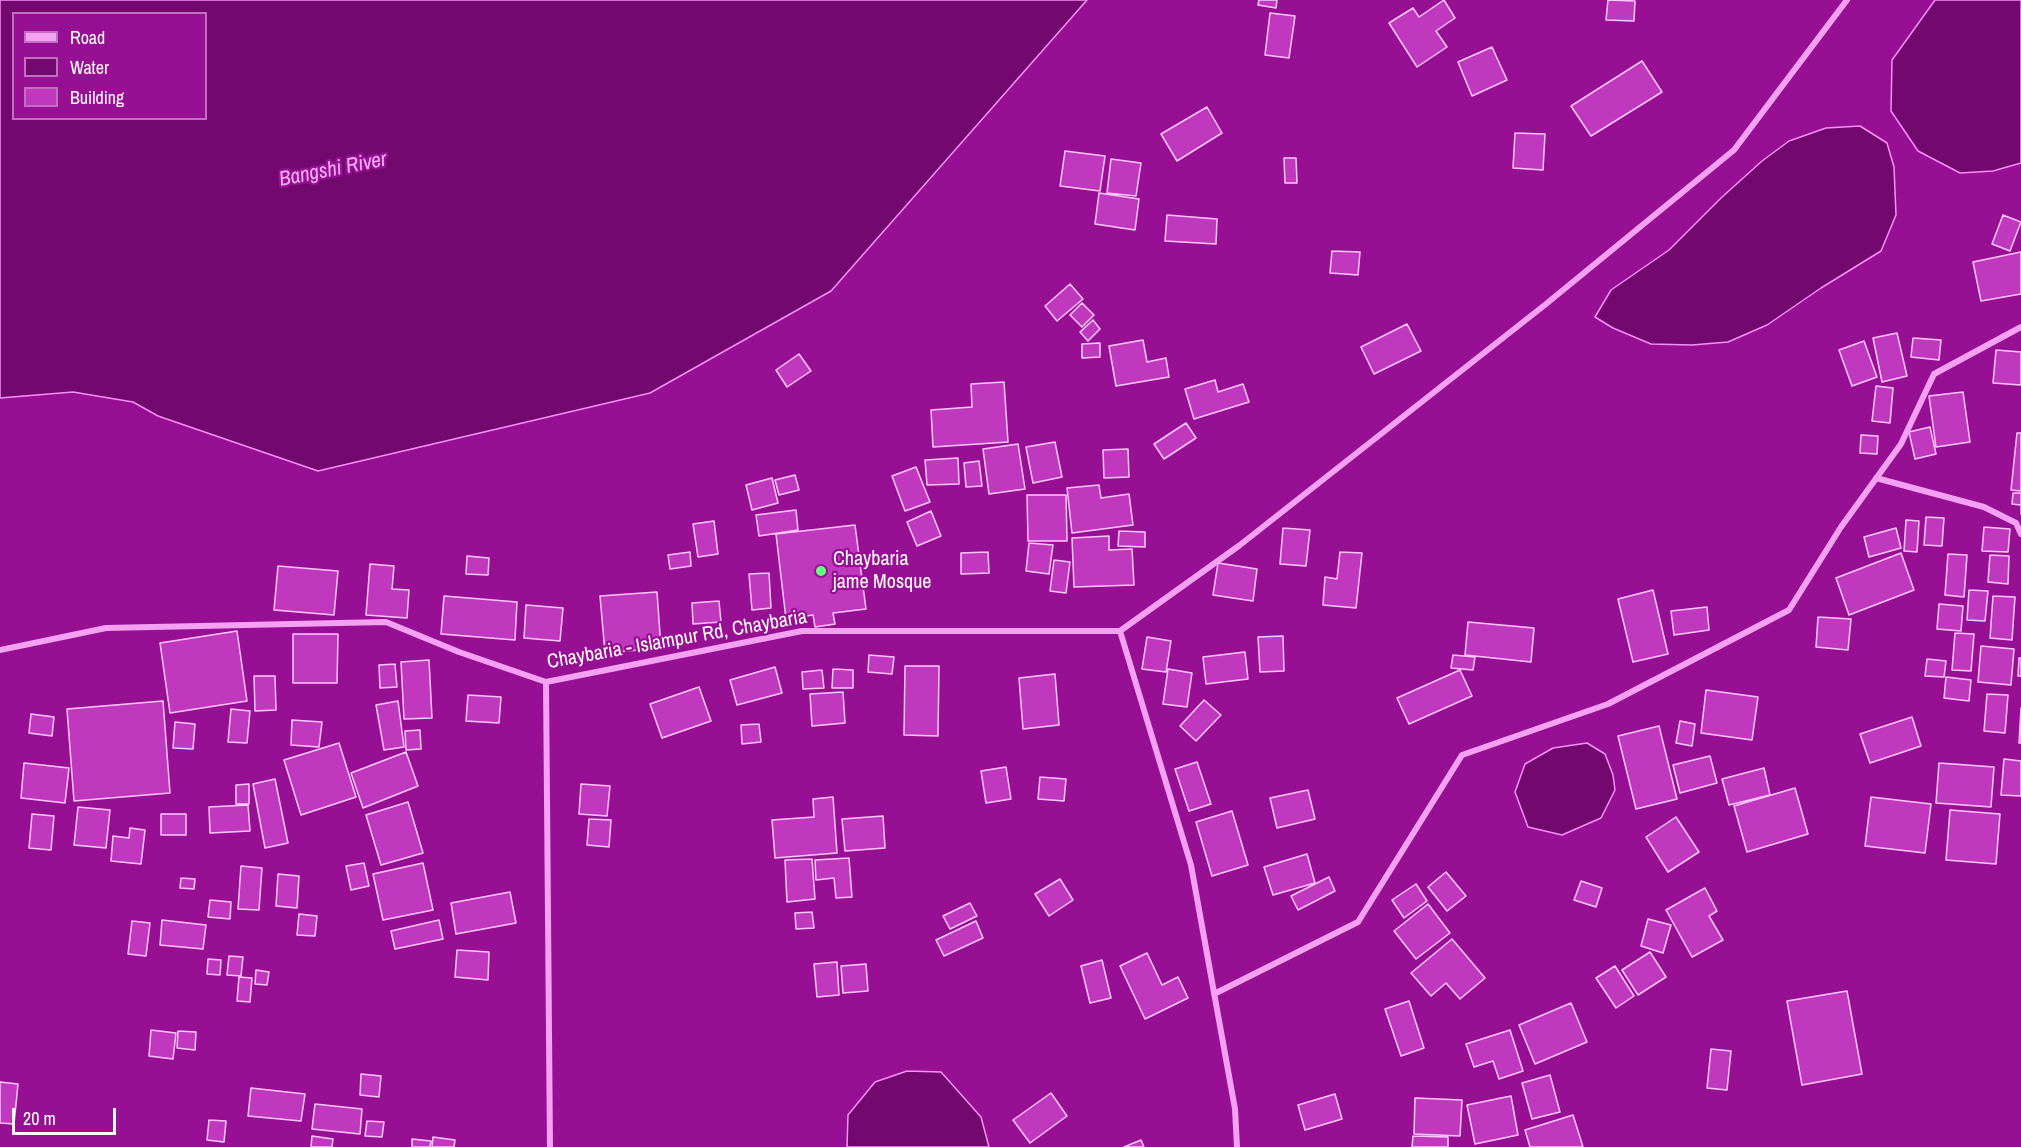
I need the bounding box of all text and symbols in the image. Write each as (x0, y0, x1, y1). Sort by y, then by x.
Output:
legend (12, 12, 207, 120)
text: Road (70, 25, 105, 50)
text: Water (70, 55, 109, 80)
text: Building (70, 85, 124, 110)
water label: Bangshi River (277, 147, 389, 193)
place label: Chaybaria jame Mosque (833, 548, 931, 595)
marker: Chaybaria jame Mosque (814, 564, 828, 578)
street label: Chaybaria - Islampur Rd, Chaybaria (545, 605, 809, 675)
scale bar (15, 1096, 118, 1134)
text: 20 m (23, 1106, 56, 1131)

